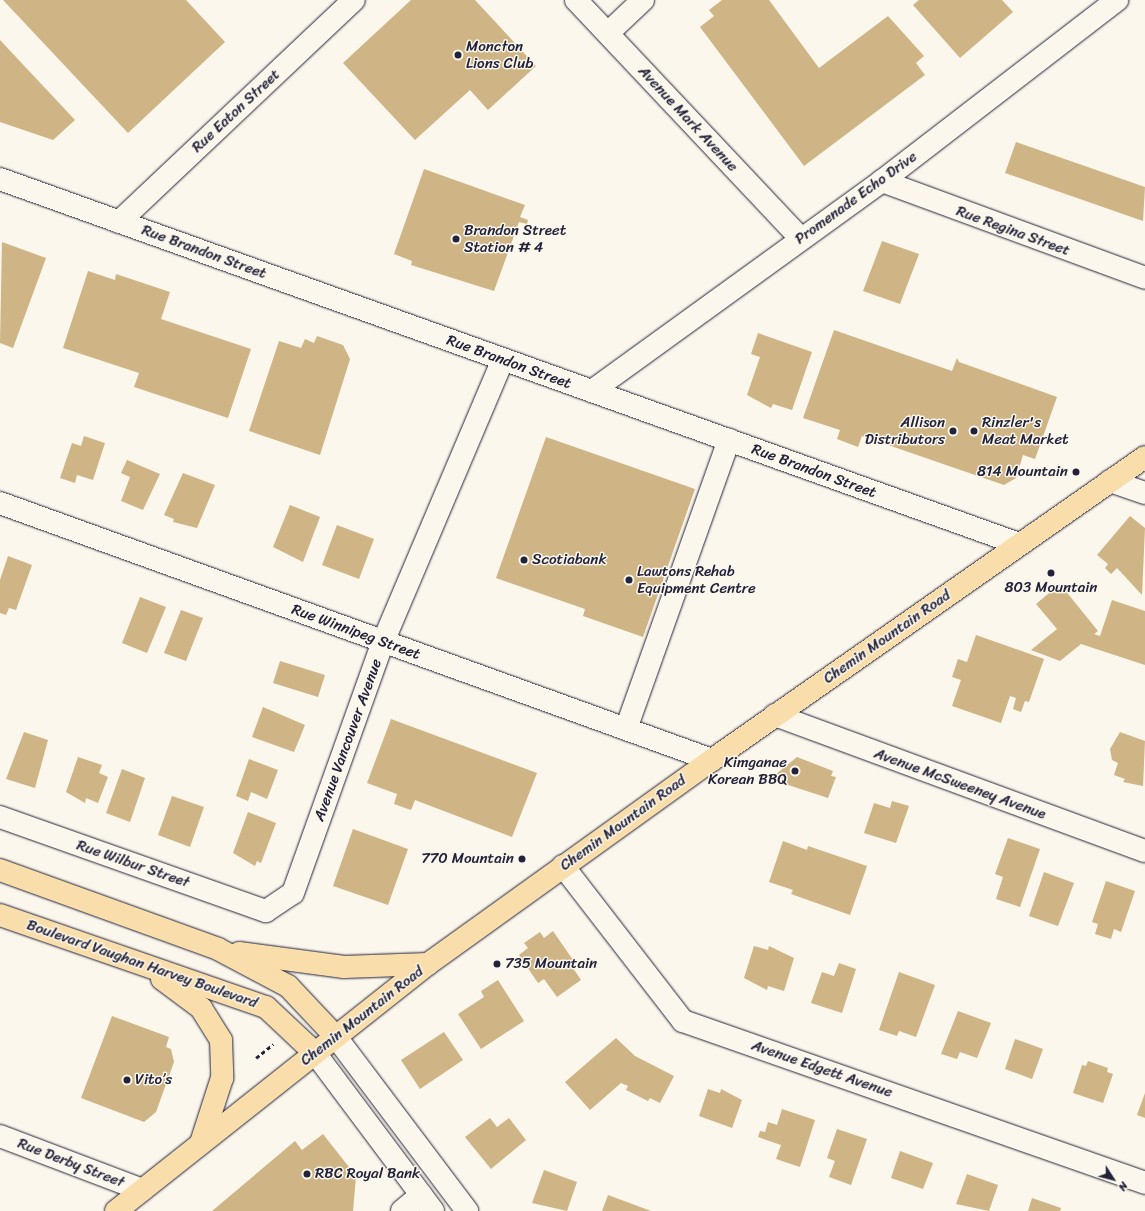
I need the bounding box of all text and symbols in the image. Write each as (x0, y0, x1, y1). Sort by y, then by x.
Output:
place label: Moncton Lions Club (466, 37, 533, 72)
marker: Moncton Lions Club (453, 50, 463, 60)
street label: Avenue Mark Avenue (635, 63, 741, 175)
street label: Rue Eaton Street (188, 65, 284, 157)
street label: Promenade Echo Drive (791, 148, 921, 248)
street label: Rue Regina Street (953, 202, 1073, 260)
street label: Rue Brandon Street (139, 221, 269, 283)
place label: Brandon Street Station # 4 (464, 221, 566, 256)
marker: Brandon Street Station # 4 (451, 234, 461, 244)
street label: Rue Brandon Street (444, 331, 574, 393)
place label: Allison Distributors (865, 413, 945, 448)
place label: Rinzler's Meat Market (982, 413, 1068, 448)
marker: Allison Distributors (948, 426, 958, 436)
marker: Rinzler's Meat Market (969, 426, 979, 436)
street label: Rue Brandon Street (749, 440, 879, 502)
place label: 814 Mountain (977, 463, 1068, 481)
marker: 814 Mountain (1071, 467, 1081, 477)
place label: Scotiabank (532, 551, 606, 569)
marker: Scotiabank (519, 555, 529, 565)
place label: Lawtons Rehab Equipment Centre (637, 562, 756, 597)
marker: 803 Mountain (1046, 568, 1056, 578)
marker: Lawtons Rehab Equipment Centre (624, 575, 634, 585)
place label: 803 Mountain (1004, 579, 1098, 597)
street label: Chemin Mountain Road (820, 586, 954, 688)
street label: Rue Winnipeg Street (289, 600, 423, 664)
street label: Avenue Vancouver Avenue (310, 657, 386, 823)
street label: Avenue McSweeney Avenue (872, 744, 1048, 824)
place label: Kimganae Korean BBQ (708, 753, 787, 788)
marker: Kimganae Korean BBQ (790, 766, 800, 776)
street label: Chemin Mountain Road (557, 771, 689, 875)
street label: Rue Wilbur Street (74, 836, 192, 892)
place label: 770 Mountain (421, 850, 514, 868)
marker: 770 Mountain (517, 854, 527, 864)
street label: Boulevard Vaughan Harvey Boulevard (24, 916, 260, 1012)
place label: 735 Mountain (505, 955, 597, 973)
marker: 735 Mountain (492, 959, 502, 969)
street label: Chemin Mountain Road (297, 962, 427, 1070)
street label: Avenue Edgett Avenue (749, 1036, 895, 1102)
place label: Vito’s (135, 1071, 172, 1089)
marker: Vito’s (122, 1075, 132, 1085)
street label: Rue Derby Street (14, 1134, 128, 1192)
north arrow (1093, 1159, 1133, 1199)
place label: RBC Royal Bank (315, 1165, 420, 1183)
marker: RBC Royal Bank (302, 1169, 312, 1179)
text: N (1113, 1178, 1133, 1195)

